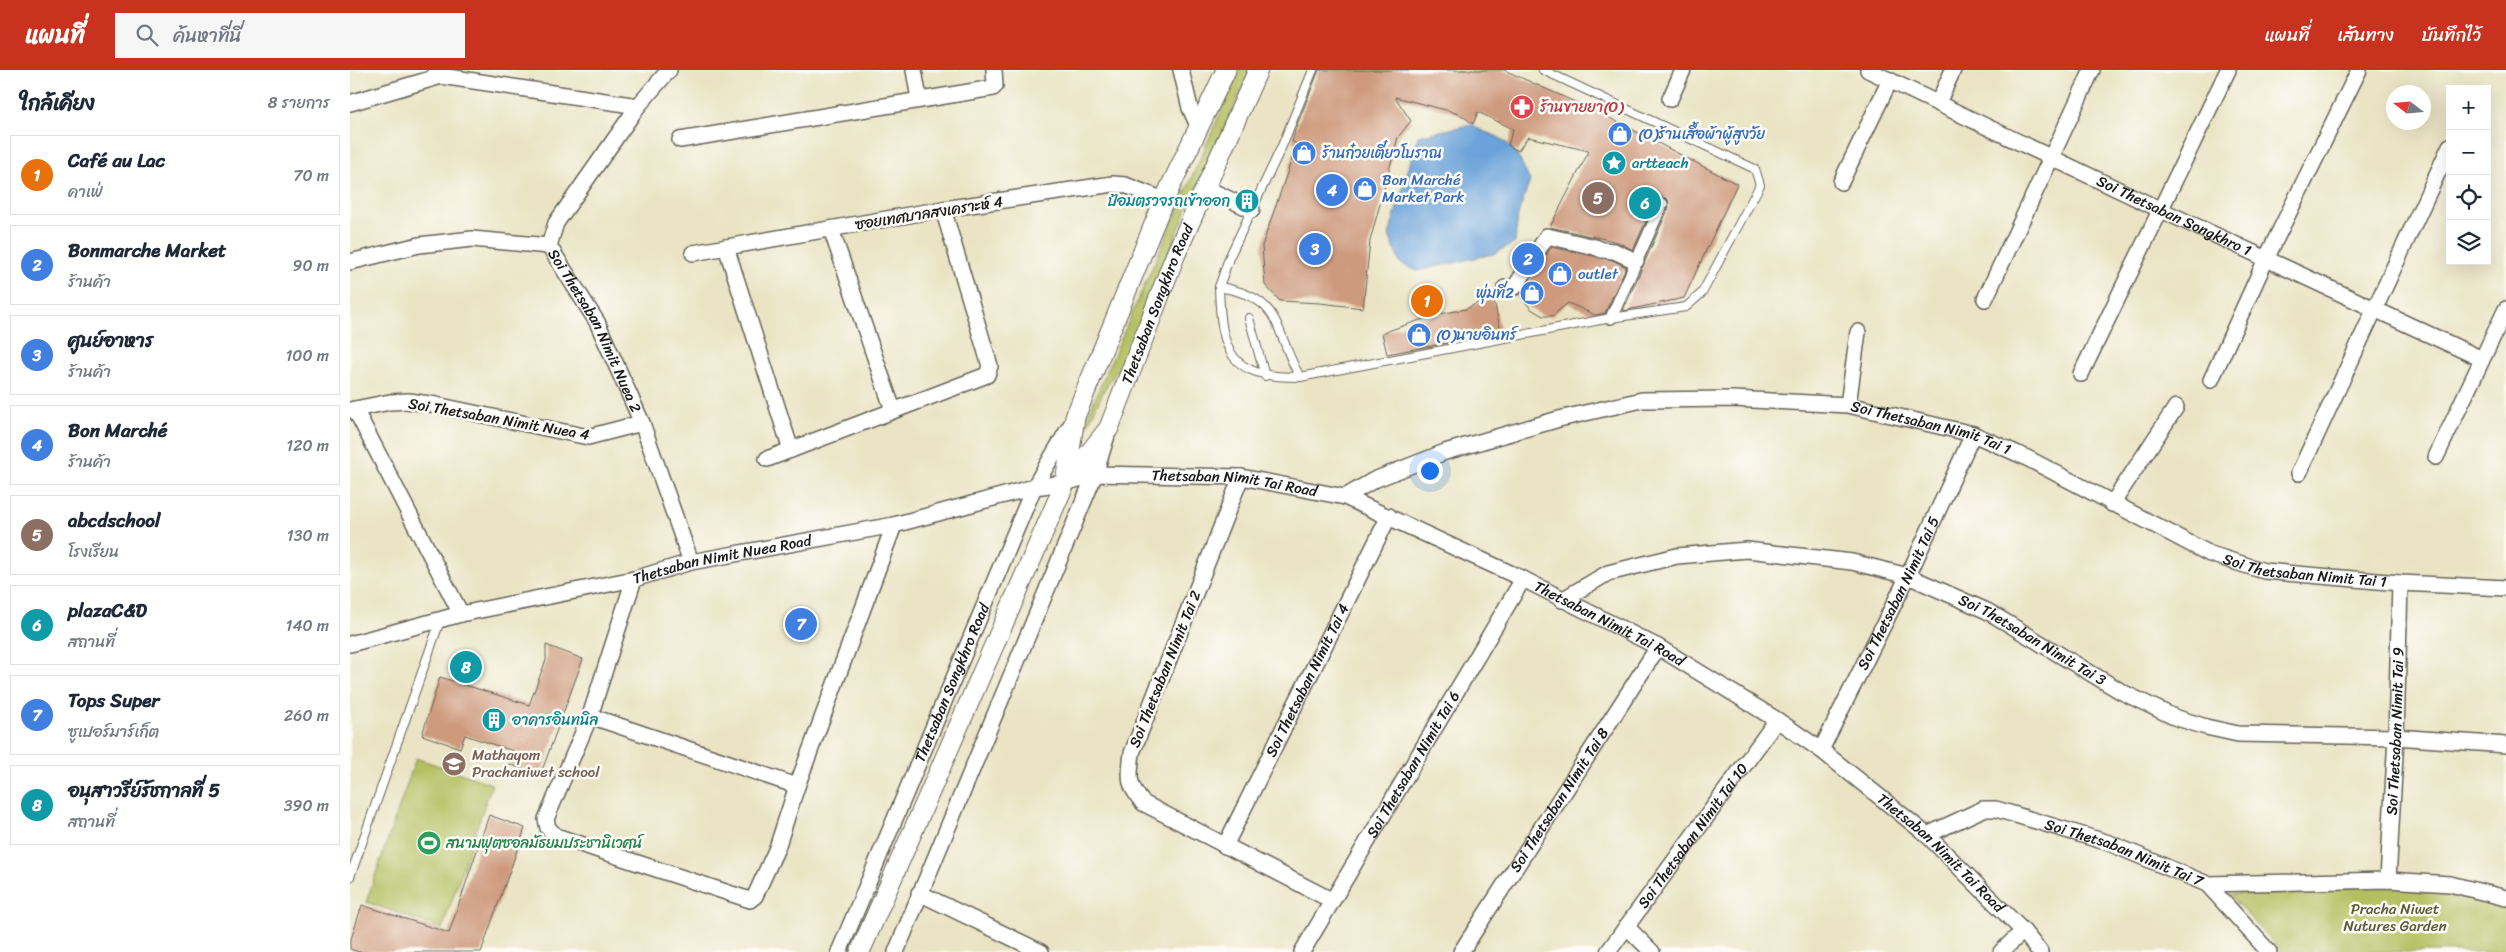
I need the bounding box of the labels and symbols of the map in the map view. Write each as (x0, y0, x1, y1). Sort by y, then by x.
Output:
north arrow (2386, 85, 2431, 130)
pharmacy icon: ร้านขายยา(O) (1509, 94, 1535, 120)
place label: ร้านขายยา(O) (1540, 94, 1624, 120)
shop icon: (O)ร้านเสื้อผ้าผู้สูงวัย (1607, 121, 1633, 147)
place label: (O)ร้านเสื้อผ้าผู้สูงวัย (1638, 121, 1765, 147)
place label: ร้านก๋วยเตี๋ยวโบราณ (1322, 139, 1442, 166)
shop icon: ร้านก๋วยเตี๋ยวโบราณ (1291, 140, 1317, 166)
place icon: artteach (1601, 150, 1627, 176)
place label: artteach (1632, 150, 1689, 176)
place label: Bon Marché Market Park (1382, 167, 1464, 210)
street label: Soi Thetsaban Songkhro 1 (2092, 168, 2256, 263)
pin: 4 (1316, 171, 1348, 209)
shop icon: Bon Marché Market Park (1352, 176, 1378, 202)
pin: 5 (1582, 179, 1614, 217)
pin: 6 (1629, 184, 1661, 222)
street label: ซอยเทศบาลสงเคราะห์ 4 (853, 188, 1005, 238)
place label: ป้อมตรวจรถเข้าออก (1108, 188, 1230, 214)
building icon: ป้อมตรวจรถเข้าออก (1234, 188, 1260, 214)
street label: Thetsaban Songkhro Road (1114, 219, 1201, 388)
pin: 3 (1299, 230, 1331, 268)
pin: 2 (1512, 240, 1544, 278)
street label: Soi Thetsaban Nimit Nuea 2 (541, 243, 649, 417)
shop icon: outlet (1547, 261, 1573, 287)
place label: outlet (1578, 261, 1619, 287)
place label: พุ่มที่2 (1476, 280, 1514, 306)
shop icon: พุ่มที่2 (1519, 280, 1545, 306)
pin: 1 (1411, 282, 1443, 320)
shop icon: (O)นายอินทร์ (1406, 322, 1432, 348)
place label: (O)นายอินทร์ (1436, 322, 1519, 348)
street label: Soi Thetsaban Nimit Nuea 4 (406, 390, 592, 448)
street label: Soi Thetsaban Nimit Tai 1 (1848, 393, 2015, 462)
your location (1417, 458, 1443, 484)
street label: Thetsaban Nimit Tai Road (1151, 462, 1321, 505)
street label: Soi Thetsaban Nimit Tai 5 (1850, 512, 1947, 675)
street label: Thetsaban Nimit Nuea Road (630, 527, 815, 592)
street label: Soi Thetsaban Nimit Tai 1 (2220, 546, 2388, 595)
street label: Thetsaban Nimit Tai Road (1529, 574, 1691, 674)
street label: Soi Thetsaban Nimit Tai 2 (1122, 586, 1209, 752)
street label: Soi Thetsaban Nimit Tai 3 (1954, 587, 2111, 693)
street label: Thetsaban Songkhro Road (907, 598, 997, 766)
street label: Soi Thetsaban Nimit Tai 4 (1258, 599, 1356, 762)
pin: 7 (785, 605, 817, 643)
street label: Soi Thetsaban Nimit Tai 9 (2379, 647, 2411, 816)
pin: 8 (450, 648, 482, 686)
street label: Soi Thetsaban Nimit Tai 6 (1359, 686, 1467, 843)
building icon: อาคารอินทนิล (481, 707, 507, 733)
place label: อาคารอินทนิล (511, 707, 598, 733)
street label: Soi Thetsaban Nimit Tai 8 (1503, 722, 1616, 878)
place label: Mathayom Prachaniwet school (472, 742, 600, 785)
school or university icon: Mathayom Prachaniwet school (441, 751, 467, 777)
street label: Soi Thetsaban Nimit Tai 10 (1631, 757, 1755, 914)
street label: Thetsaban Nimit Tai Road (1871, 786, 2012, 920)
street label: Soi Thetsaban Nimit Tai 7 (2041, 811, 2209, 895)
sports icon: สนามฟุตซอลมัธยมประชานิเวศน์ (416, 830, 442, 856)
place label: สนามฟุตซอลมัธยมประชานิเวศน์ (445, 830, 645, 856)
park label: Pracha Niwet Nutures Garden (2343, 896, 2447, 939)

